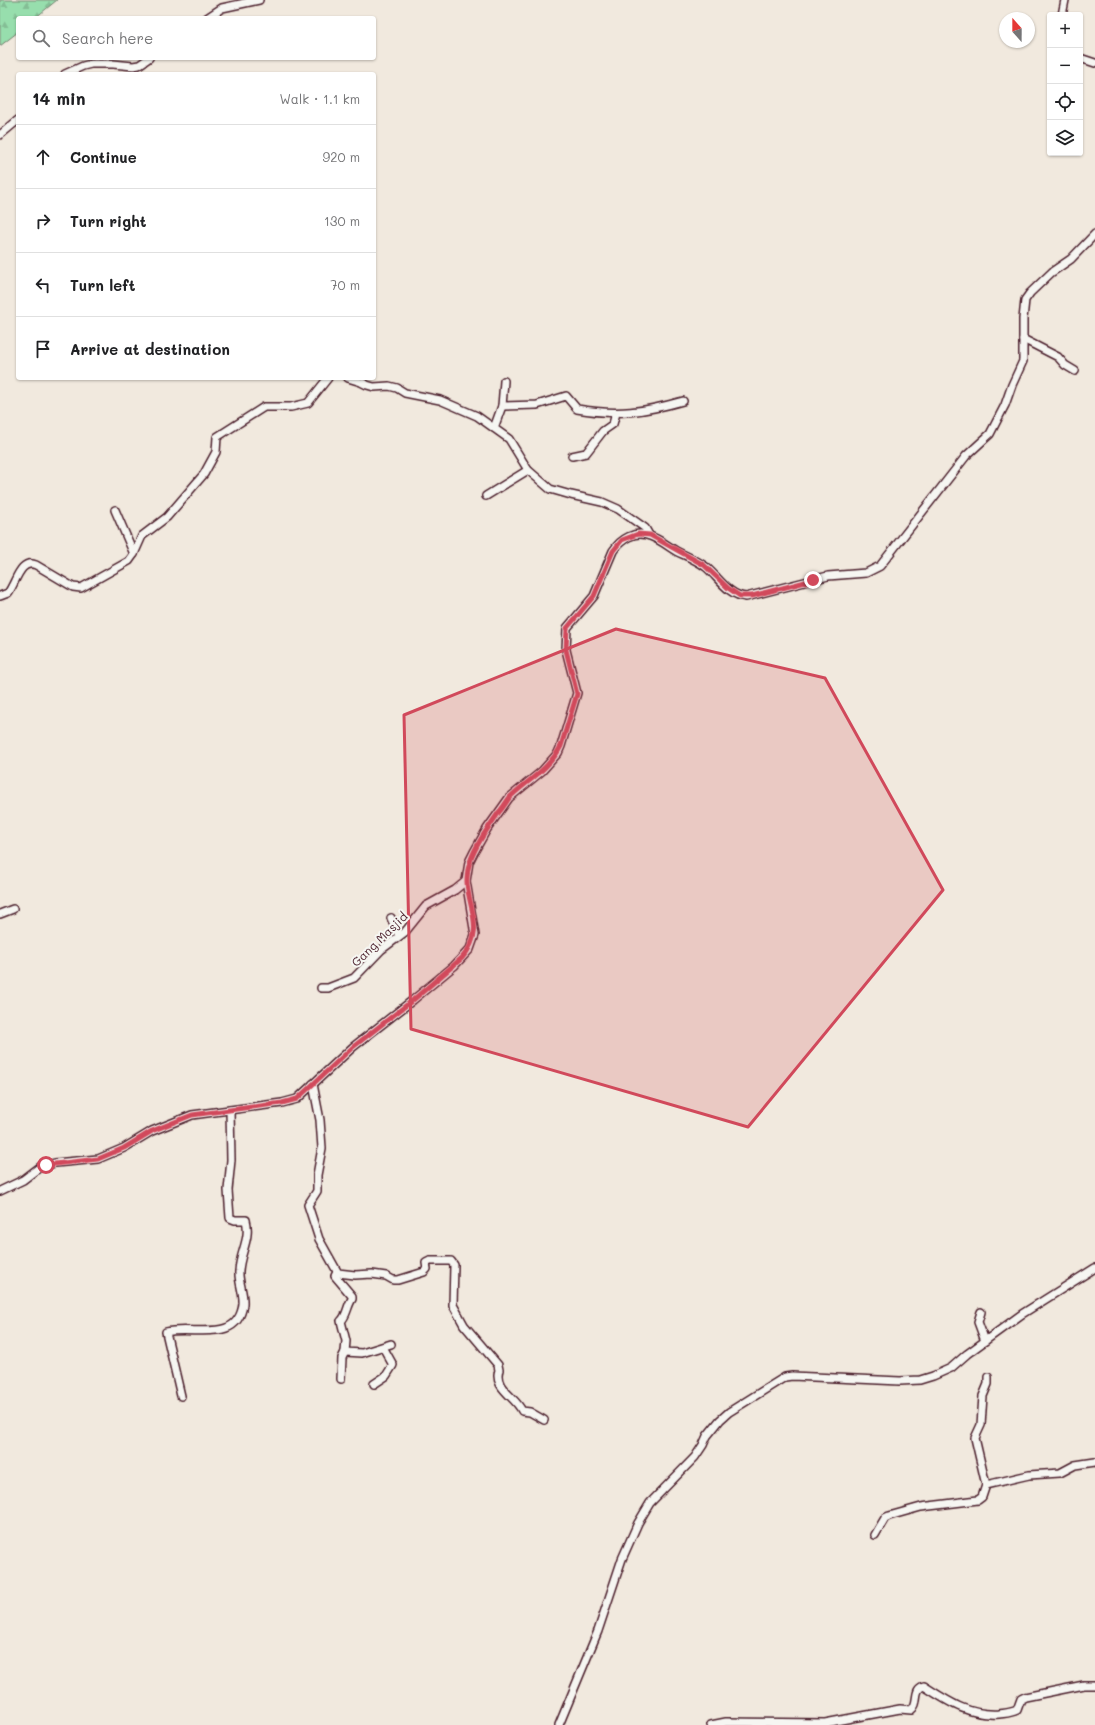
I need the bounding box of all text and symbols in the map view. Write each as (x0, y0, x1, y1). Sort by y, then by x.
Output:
north arrow (999, 12, 1035, 48)
map controls (1047, 12, 1083, 156)
button: + (1047, 12, 1083, 48)
search box (16, 16, 376, 60)
icon: search (30, 27, 52, 49)
text: Search here (62, 28, 153, 48)
button: − (1047, 48, 1083, 84)
button: locate (1047, 84, 1083, 120)
text: 14 min (32, 87, 85, 109)
text: Walk · 1.1 km (279, 90, 360, 107)
button: layers (1047, 120, 1083, 156)
icon: ahead (32, 146, 54, 168)
text: Continue (70, 147, 137, 167)
text: 920 m (323, 148, 360, 165)
icon: right (32, 210, 54, 232)
text: Turn right (70, 211, 147, 231)
text: 130 m (324, 212, 360, 229)
icon: left (32, 274, 54, 296)
text: Turn left (70, 275, 135, 295)
text: 70 m (330, 276, 360, 293)
icon: arrive (32, 338, 54, 360)
text: Arrive at destination (70, 339, 230, 359)
route end (804, 571, 822, 589)
street label: Gang Masjid (348, 908, 411, 970)
route start (37, 1156, 55, 1174)

